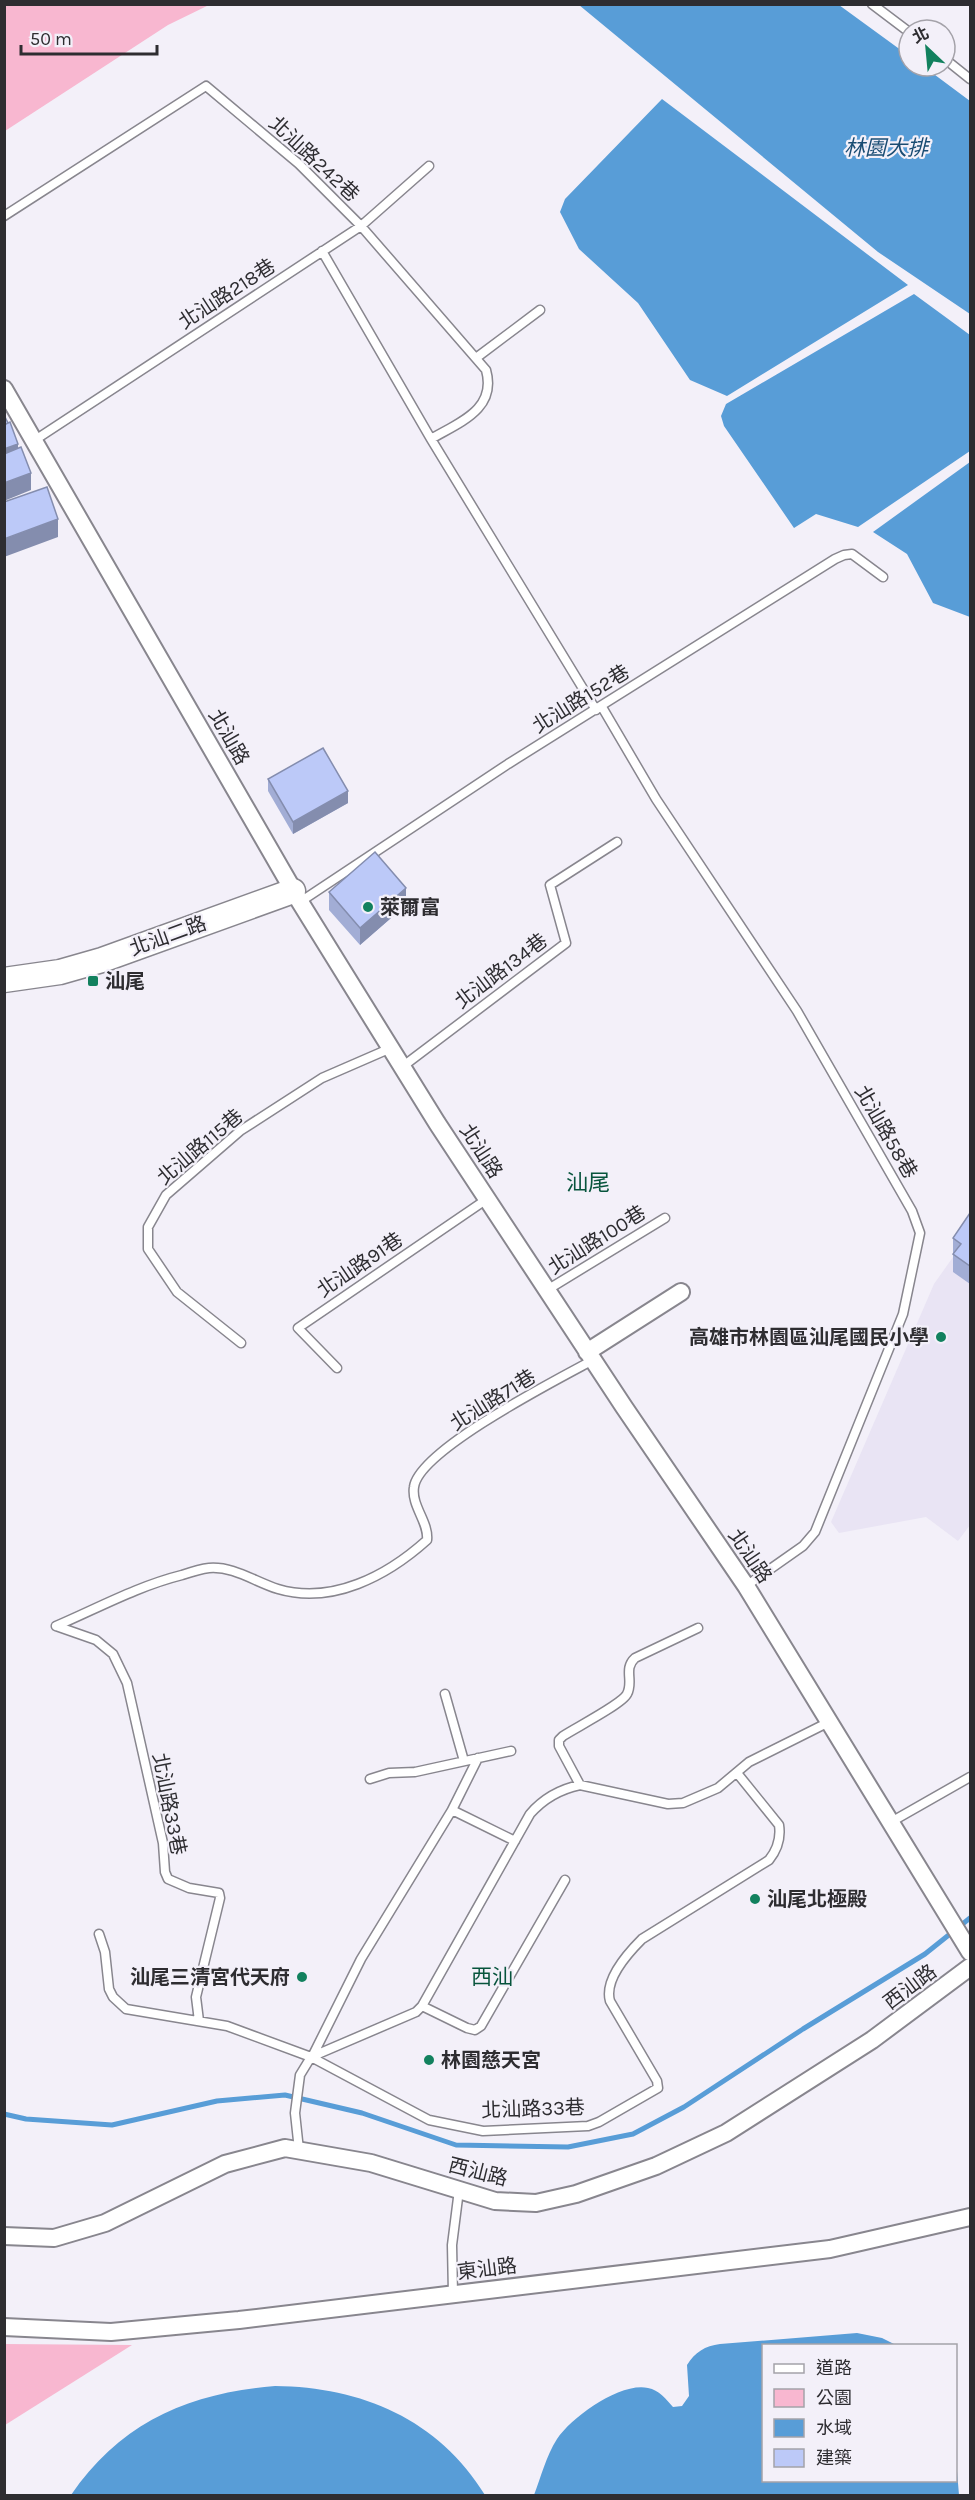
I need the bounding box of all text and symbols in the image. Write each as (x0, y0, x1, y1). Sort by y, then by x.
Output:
scale bar (21, 18, 158, 56)
north arrow (897, 18, 957, 78)
text: 北 (909, 23, 932, 47)
text: 50 m (30, 28, 72, 50)
street label: 北汕路242巷 (264, 112, 364, 206)
water label: 林園大排 (844, 136, 931, 160)
street label: 北汕路218巷 (174, 254, 280, 334)
street label: 北汕路152巷 (528, 660, 634, 738)
street label: 北汕路 (204, 705, 254, 769)
place label: 萊爾富 (380, 896, 440, 919)
marker: 萊爾富 (361, 900, 375, 914)
street label: 北汕二路 (126, 912, 210, 960)
street label: 北汕路134巷 (450, 929, 552, 1013)
place label: 汕尾 (105, 970, 145, 993)
marker: 汕尾 (86, 974, 100, 988)
street label: 北汕路58巷 (850, 1081, 922, 1183)
street label: 北汕路115巷 (153, 1105, 247, 1189)
street label: 北汕路 (455, 1120, 507, 1182)
district label: 汕尾 (566, 1170, 610, 1196)
street label: 北汕路100巷 (544, 1201, 650, 1279)
street label: 北汕路91巷 (313, 1228, 407, 1302)
place label: 高雄市林園區汕尾國民小學 (689, 1326, 929, 1349)
marker: 高雄市林園區汕尾國民小學 (934, 1330, 948, 1344)
street label: 北汕路71巷 (446, 1365, 540, 1435)
street label: 北汕路 (724, 1525, 776, 1587)
street label: 北汕路33巷 (148, 1751, 190, 1857)
place label: 汕尾北極殿 (767, 1888, 867, 1911)
marker: 汕尾北極殿 (748, 1892, 762, 1906)
street label: 西汕路 (879, 1960, 941, 2014)
district label: 西汕 (471, 1965, 513, 1989)
place label: 汕尾三清宮代天府 (130, 1966, 290, 1989)
marker: 汕尾三清宮代天府 (295, 1970, 309, 1984)
place label: 林園慈天宮 (441, 2049, 541, 2072)
marker: 林園慈天宮 (422, 2053, 436, 2067)
street label: 北汕路33巷 (481, 2096, 585, 2122)
street label: 西汕路 (446, 2154, 510, 2190)
street label: 東汕路 (456, 2254, 518, 2284)
legend (762, 2344, 957, 2482)
text: 道路 (816, 2357, 852, 2379)
text: 公園 (816, 2387, 852, 2409)
text: 水域 (816, 2417, 852, 2439)
text: 建築 (816, 2447, 852, 2469)

